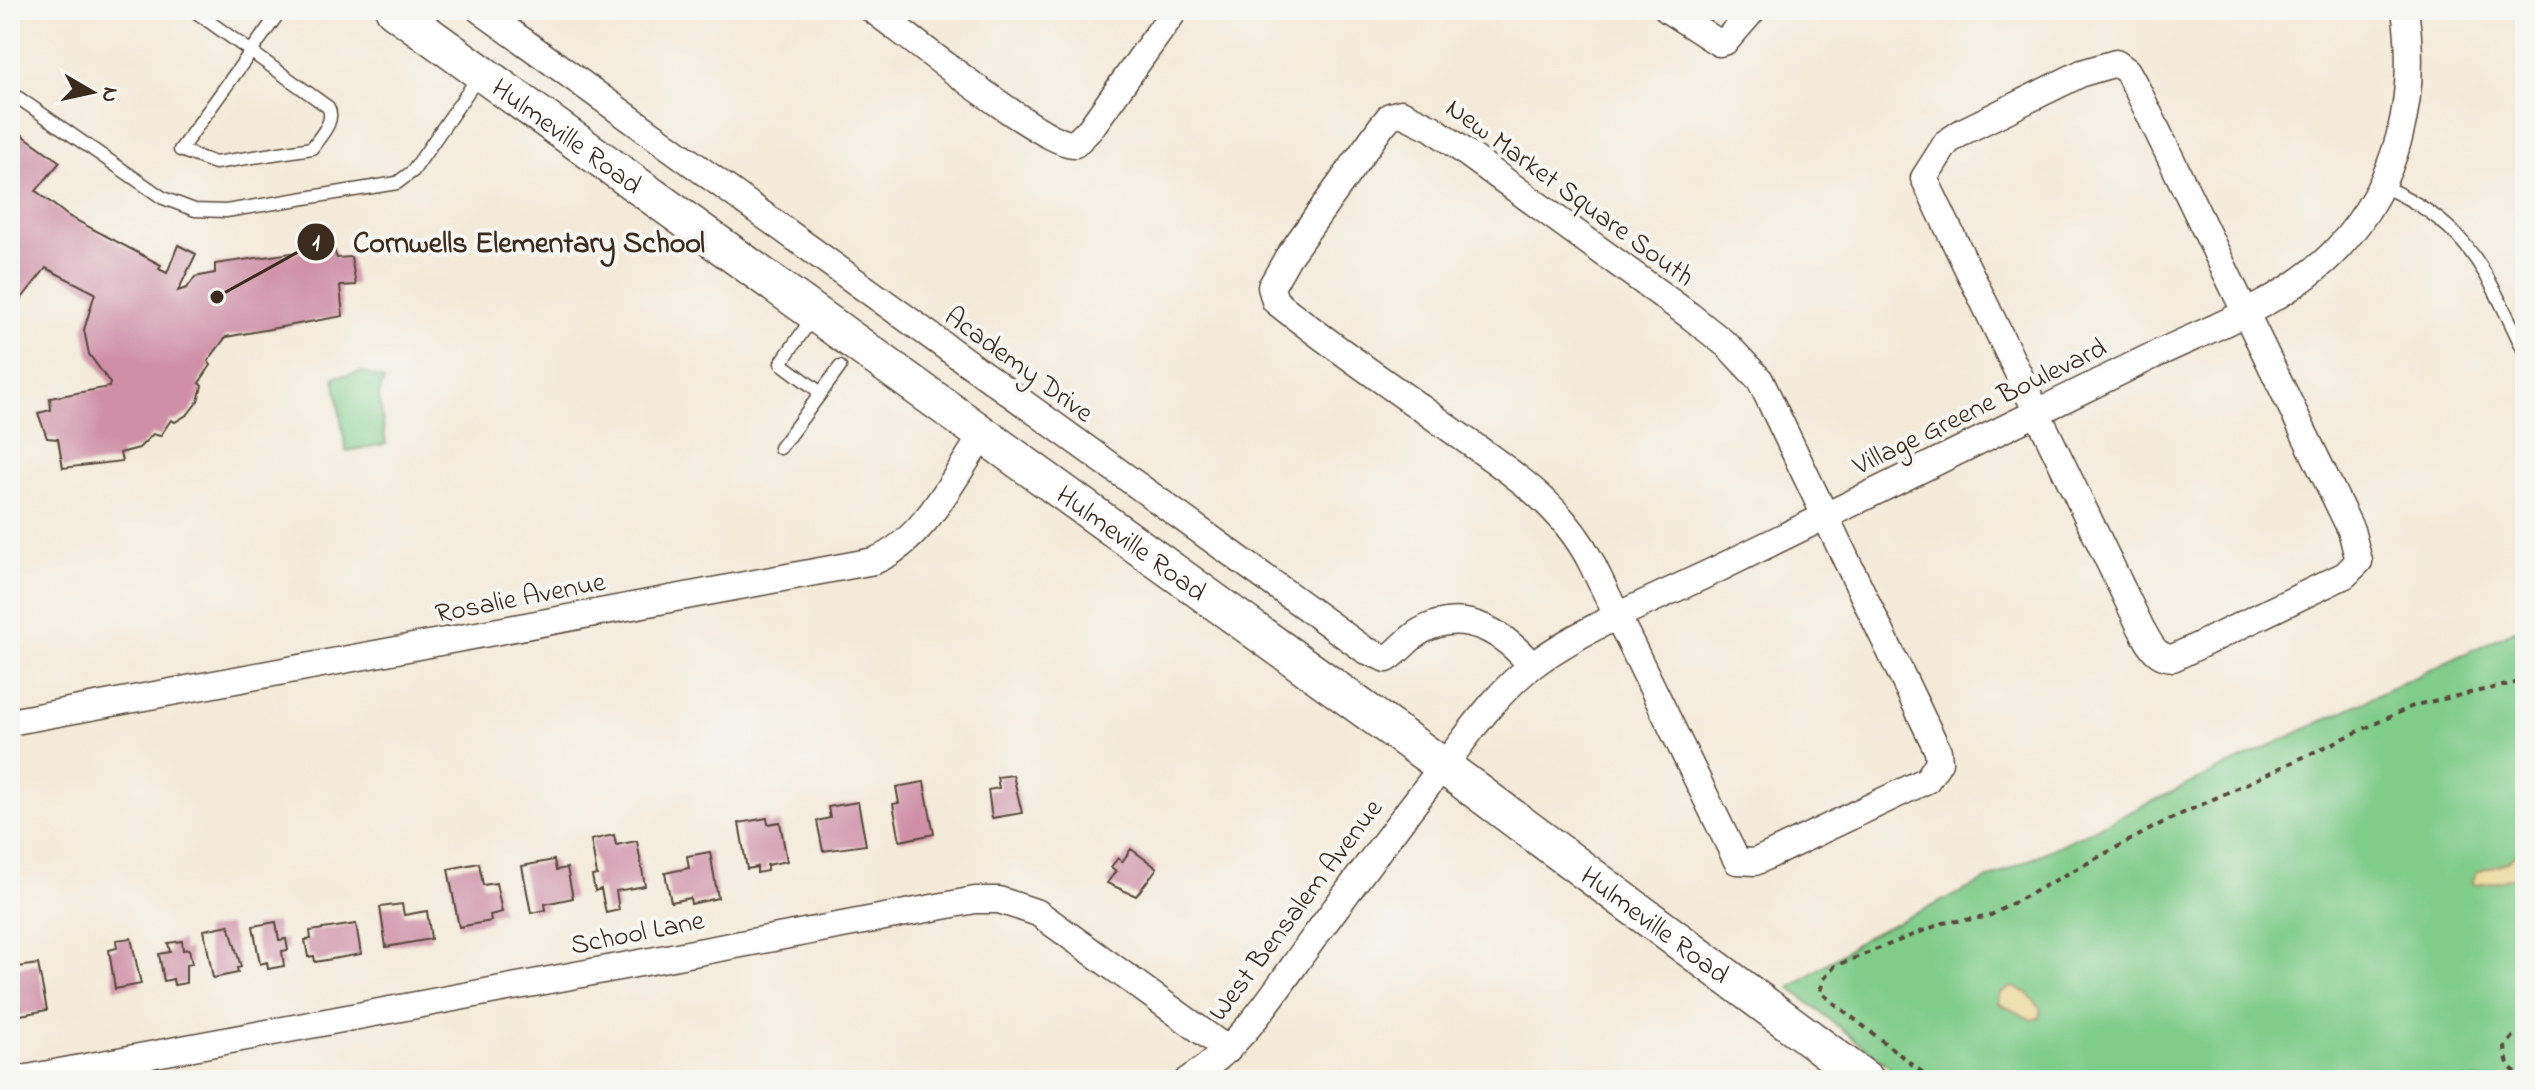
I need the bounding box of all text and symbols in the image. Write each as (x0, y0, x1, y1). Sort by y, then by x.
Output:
north arrow (52, 52, 132, 132)
street label: Hulmeville Road (482, 70, 650, 206)
text: N (92, 85, 126, 105)
street label: New Market Square South (1436, 89, 1702, 298)
callout: Cornwells Elementary School (296, 215, 721, 269)
text: Cornwells Elementary School (353, 223, 705, 267)
text: 1 (312, 227, 320, 262)
street label: Academy Drive (935, 298, 1101, 434)
street label: Village Greene Boulevard (1846, 329, 2115, 488)
street label: Hulmeville Road (1046, 477, 1214, 613)
street label: Rosalie Avenue (432, 563, 610, 636)
street label: West Bensalem Avenue (1199, 791, 1394, 1031)
street label: Hulmeville Road (1570, 858, 1737, 996)
street label: School Lane (567, 901, 709, 967)

